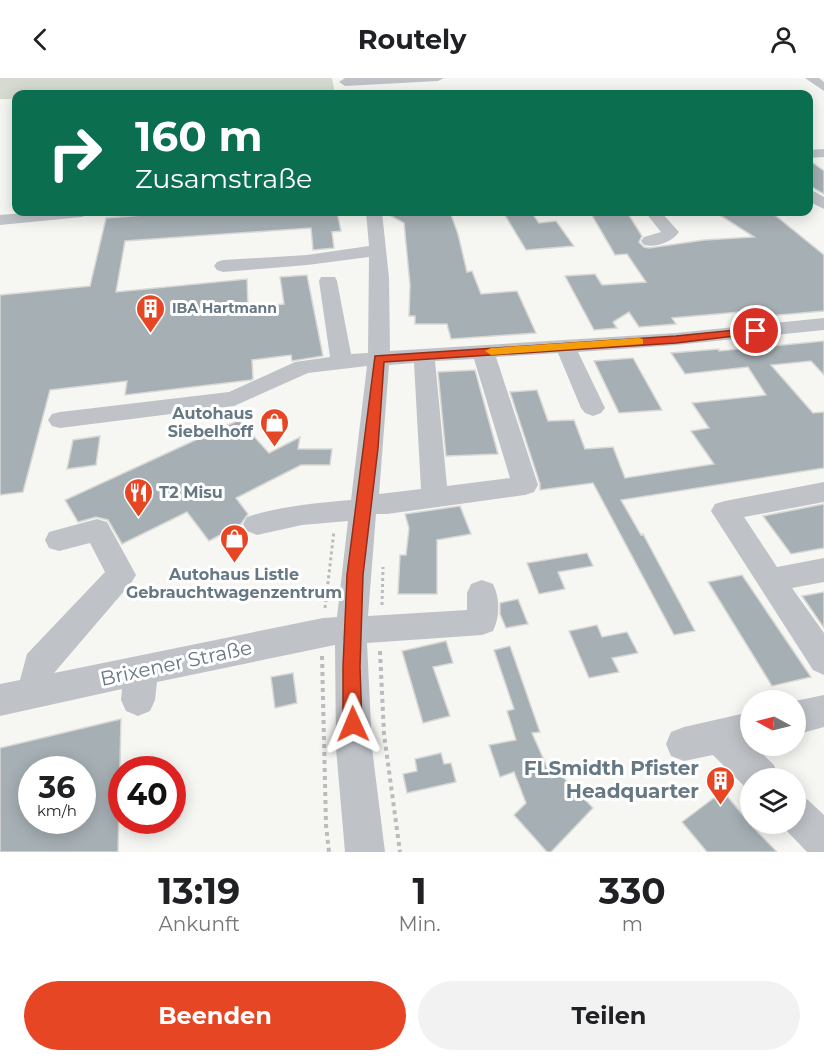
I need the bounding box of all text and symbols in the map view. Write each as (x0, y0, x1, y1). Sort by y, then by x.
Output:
icon: back (24, 23, 57, 56)
text: Routely (358, 23, 466, 56)
icon: person (767, 23, 800, 56)
text: 160 m (135, 110, 263, 162)
icon: right (36, 114, 114, 192)
text: Zusamstraße (135, 162, 312, 195)
building icon: IBA Hartmann (135, 292, 167, 334)
place label: IBA Hartmann (172, 299, 277, 317)
pin (730, 305, 781, 356)
icon: arrive (739, 314, 772, 347)
place label: Autohaus Siebelhoff (168, 404, 254, 441)
shop icon: Autohaus Siebelhoff (258, 406, 290, 448)
restaurant icon: T2 Misu (122, 476, 154, 518)
place label: T2 Misu (159, 483, 223, 502)
shop icon: Autohaus Listle Gebrauchtwagenzentrum (218, 522, 250, 564)
place label: Autohaus Listle Gebrauchtwagenzentrum (126, 565, 342, 602)
street label: Brixener Straße (98, 635, 254, 691)
north arrow (740, 690, 806, 756)
map controls (740, 690, 806, 834)
position arrow (321, 692, 385, 756)
speed limit sign: 40 (108, 756, 186, 834)
place label: FLSmidth Pfister Headquarter (524, 756, 699, 803)
building icon: FLSmidth Pfister Headquarter (704, 764, 736, 806)
button: layers (740, 768, 806, 834)
text: 36 (39, 769, 75, 806)
text: km/h (37, 801, 77, 820)
text: 13:19 (158, 869, 240, 913)
text: 1 (412, 869, 427, 913)
text: 330 (599, 869, 666, 913)
text: Ankunft (158, 912, 240, 936)
text: Min. (398, 912, 441, 936)
text: m (622, 912, 643, 936)
button: Beenden (24, 981, 406, 1050)
button: Teilen (418, 981, 800, 1050)

